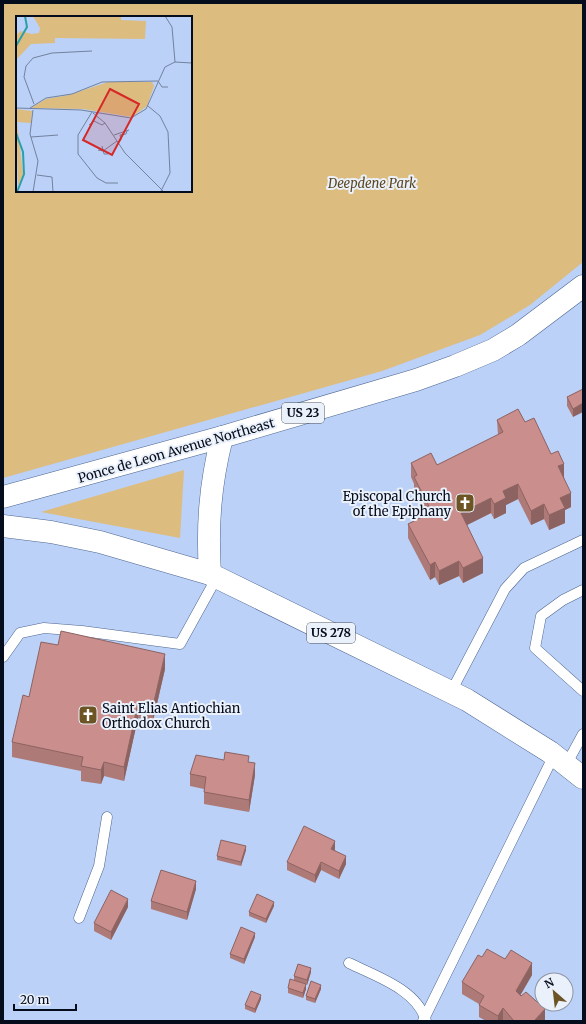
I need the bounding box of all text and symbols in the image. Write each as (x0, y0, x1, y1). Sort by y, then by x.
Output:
inset map (16, 16, 192, 192)
park label: Deepdene Park (327, 175, 416, 192)
road number: US 23 (282, 403, 324, 423)
street label: Ponce de Leon Avenue Northeast (76, 414, 276, 487)
place label: Episcopal Church of the Epiphany (343, 488, 451, 520)
church icon: Episcopal Church of the Epiphany (454, 492, 476, 514)
road number: US 278 (307, 623, 355, 643)
place label: Saint Elias Antiochian Orthodox Church (102, 700, 241, 732)
church icon: Saint Elias Antiochian Orthodox Church (77, 704, 99, 726)
north arrow (534, 972, 574, 1012)
text: N (542, 975, 557, 991)
scale bar (14, 986, 76, 1012)
text: 20 m (20, 992, 49, 1007)

